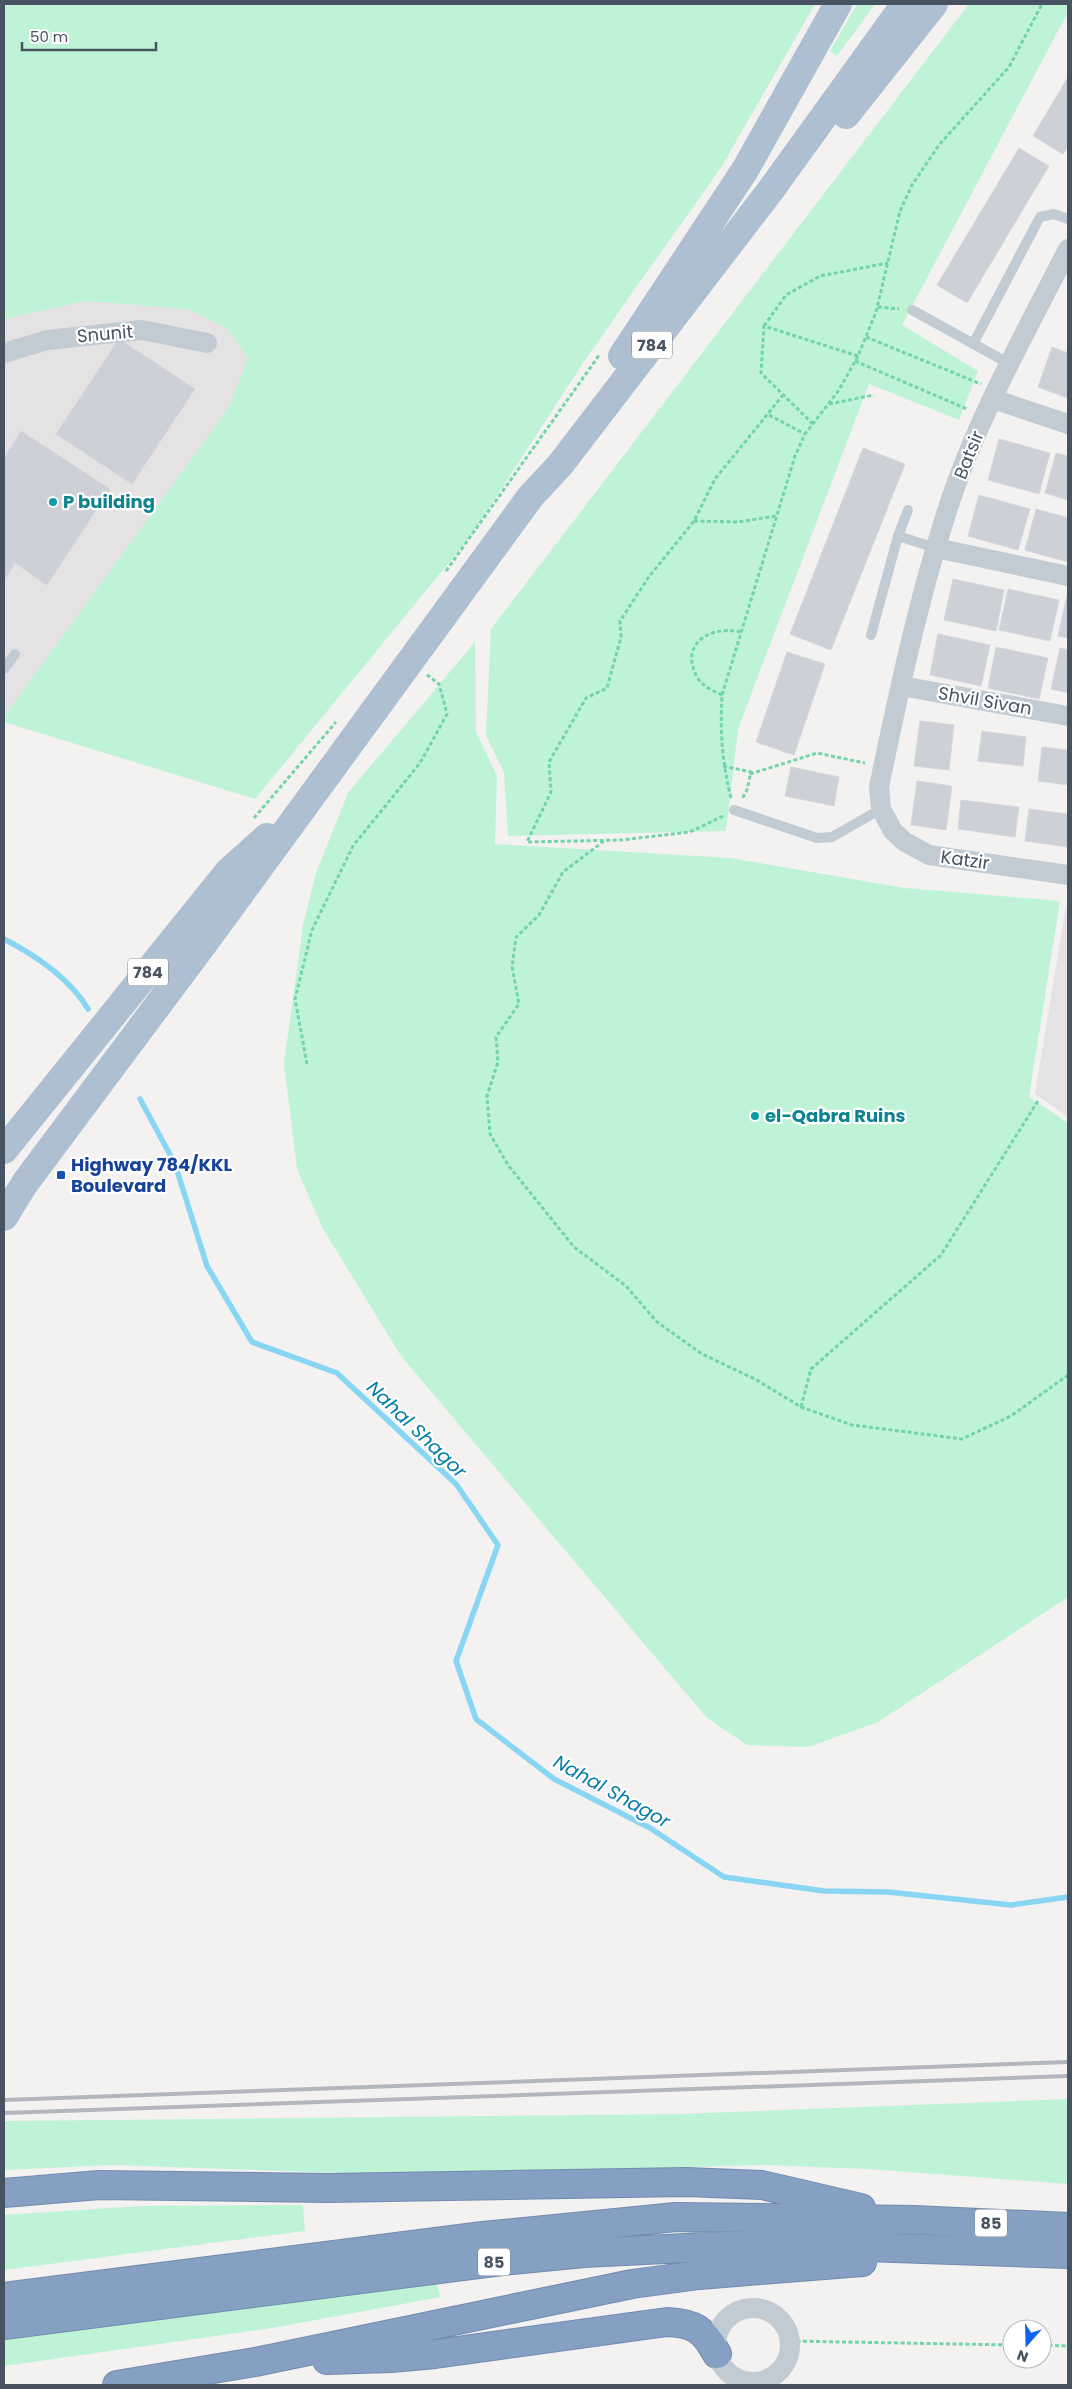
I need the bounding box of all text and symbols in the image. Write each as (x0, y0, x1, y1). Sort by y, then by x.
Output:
scale bar (22, 20, 156, 52)
text: 50 m (30, 26, 68, 47)
street label: Snunit (76, 319, 134, 348)
road number: 784 (632, 332, 672, 358)
street label: Batsir (948, 427, 990, 483)
place label: P building (63, 489, 155, 514)
marker: P building (47, 496, 59, 508)
street label: Shvil Sivan (936, 680, 1034, 721)
street label: Katzir (939, 844, 991, 875)
road number: 784 (128, 959, 168, 986)
place label: el-Qabra Ruins (765, 1103, 906, 1128)
marker: el-Qabra Ruins (749, 1110, 761, 1122)
place label: Highway 784/KKL Boulevard (71, 1152, 233, 1198)
marker: Highway 784/KKL Boulevard (55, 1169, 67, 1181)
water label: Nahal Shagor (361, 1375, 473, 1485)
water label: Nahal Shagor (548, 1748, 676, 1835)
road number: 85 (975, 2210, 1007, 2236)
road number: 85 (478, 2248, 510, 2276)
north arrow (1002, 2319, 1052, 2369)
text: N (1014, 2345, 1031, 2367)

